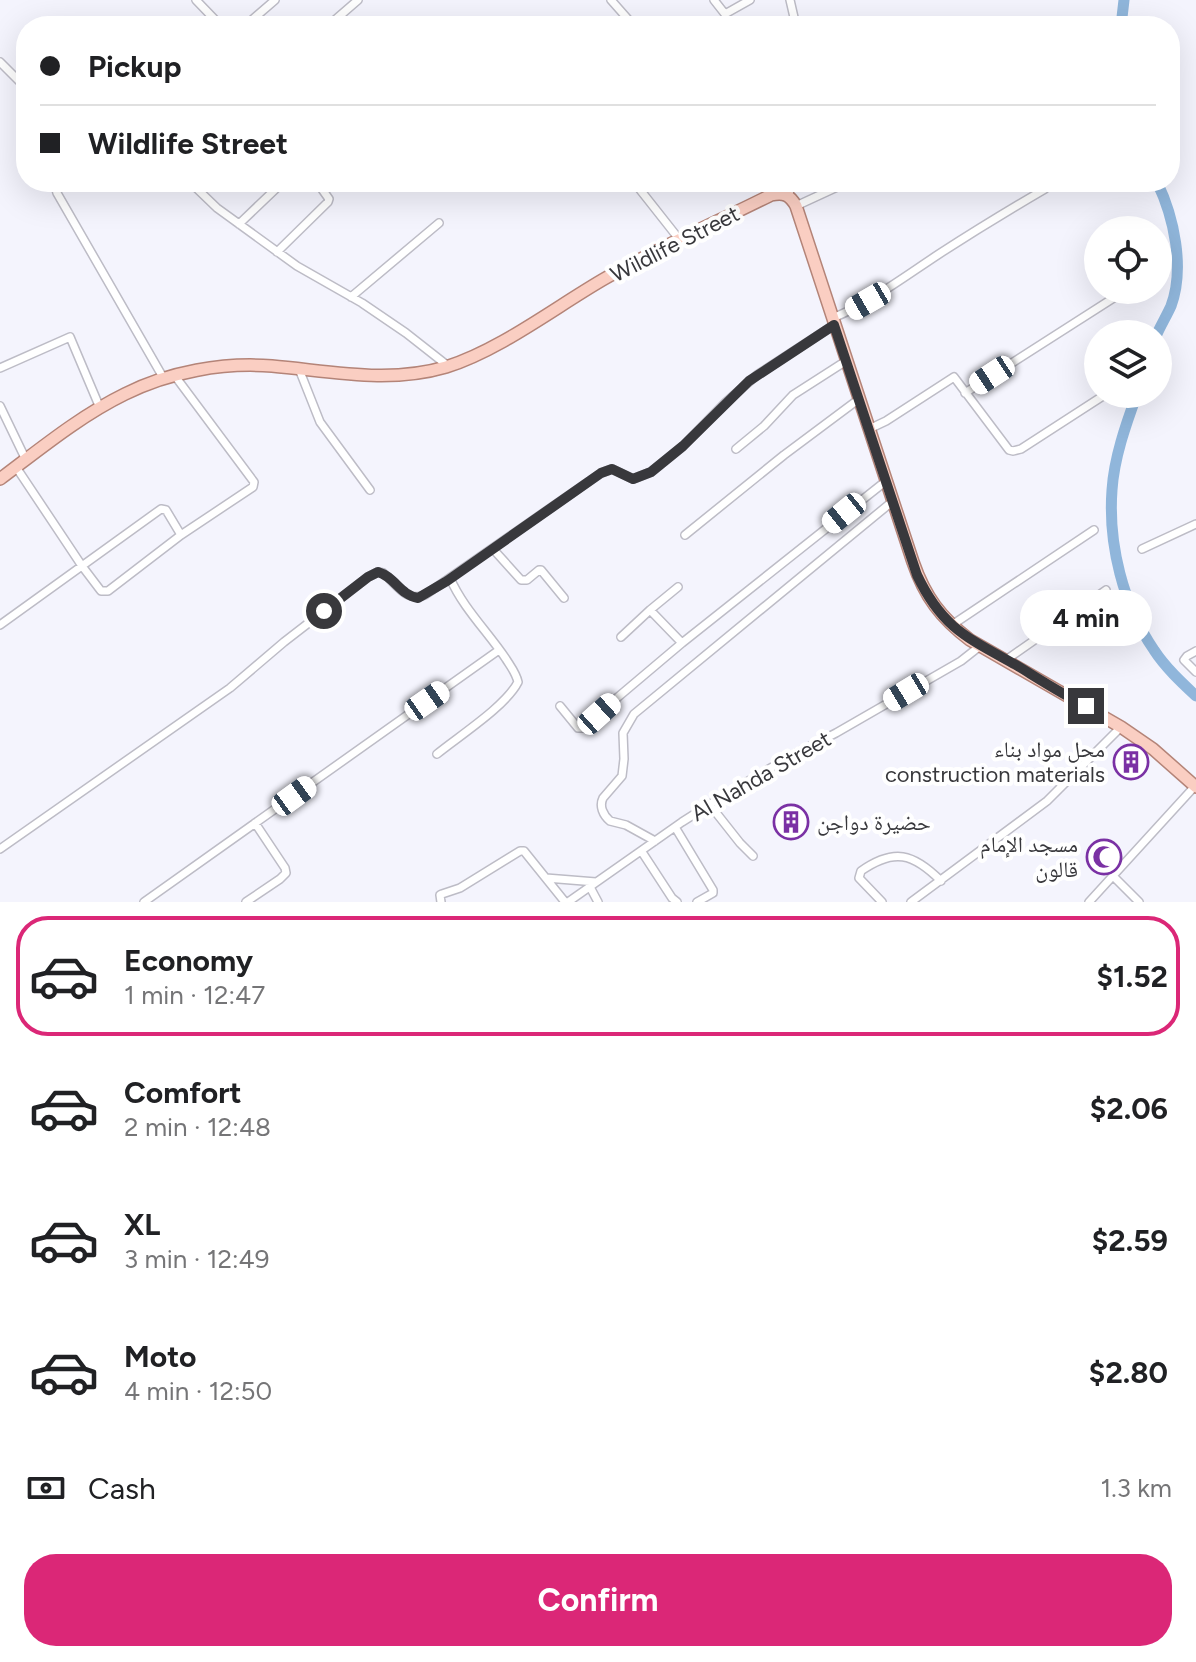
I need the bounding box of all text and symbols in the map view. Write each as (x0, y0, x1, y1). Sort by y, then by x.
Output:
text: Pickup (88, 48, 182, 85)
text: Wildlife Street (88, 125, 288, 162)
street label: Wildlife Street (606, 200, 744, 288)
map controls (1084, 216, 1172, 408)
button: locate (1084, 216, 1172, 304)
car (841, 279, 895, 323)
button: layers (1084, 320, 1172, 408)
car (965, 352, 1019, 398)
car (818, 489, 870, 537)
callout: 4 min (1020, 590, 1152, 646)
route start (306, 593, 342, 629)
text: 4 min (1053, 602, 1119, 634)
car (879, 669, 933, 715)
car (400, 677, 454, 725)
route end (1068, 688, 1104, 724)
car (573, 689, 625, 739)
street label: Al Nahda Street (686, 725, 836, 827)
place label: محل مواد بناء construction materials (885, 736, 1105, 788)
building icon: محل مواد بناء construction materials (1112, 743, 1150, 781)
car (268, 772, 320, 820)
building icon: حضيرة دواجن (772, 803, 810, 841)
place label: حضيرة دواجن (817, 809, 931, 836)
place label: مسجد الإمام قالون (980, 831, 1078, 883)
mosque icon: مسجد الإمام قالون (1085, 838, 1123, 876)
icon: car (28, 940, 100, 1012)
text: Economy (124, 942, 253, 979)
text: $1.52 (1096, 958, 1168, 995)
text: 1 min · 12:47 (124, 979, 265, 1011)
icon: car (28, 1072, 100, 1144)
text: Comfort (124, 1074, 242, 1111)
text: $2.06 (1090, 1090, 1168, 1127)
text: 2 min · 12:48 (124, 1111, 271, 1143)
icon: car (28, 1204, 100, 1276)
text: XL (124, 1206, 160, 1243)
text: $2.59 (1092, 1222, 1168, 1259)
text: 3 min · 12:49 (124, 1243, 269, 1275)
icon: car (28, 1336, 100, 1408)
text: Moto (124, 1338, 196, 1375)
text: $2.80 (1089, 1354, 1168, 1391)
text: 4 min · 12:50 (124, 1375, 272, 1407)
icon: cash (24, 1466, 68, 1510)
text: Cash (88, 1470, 156, 1507)
text: 1.3 km (1101, 1472, 1172, 1504)
button: Confirm (24, 1554, 1172, 1646)

